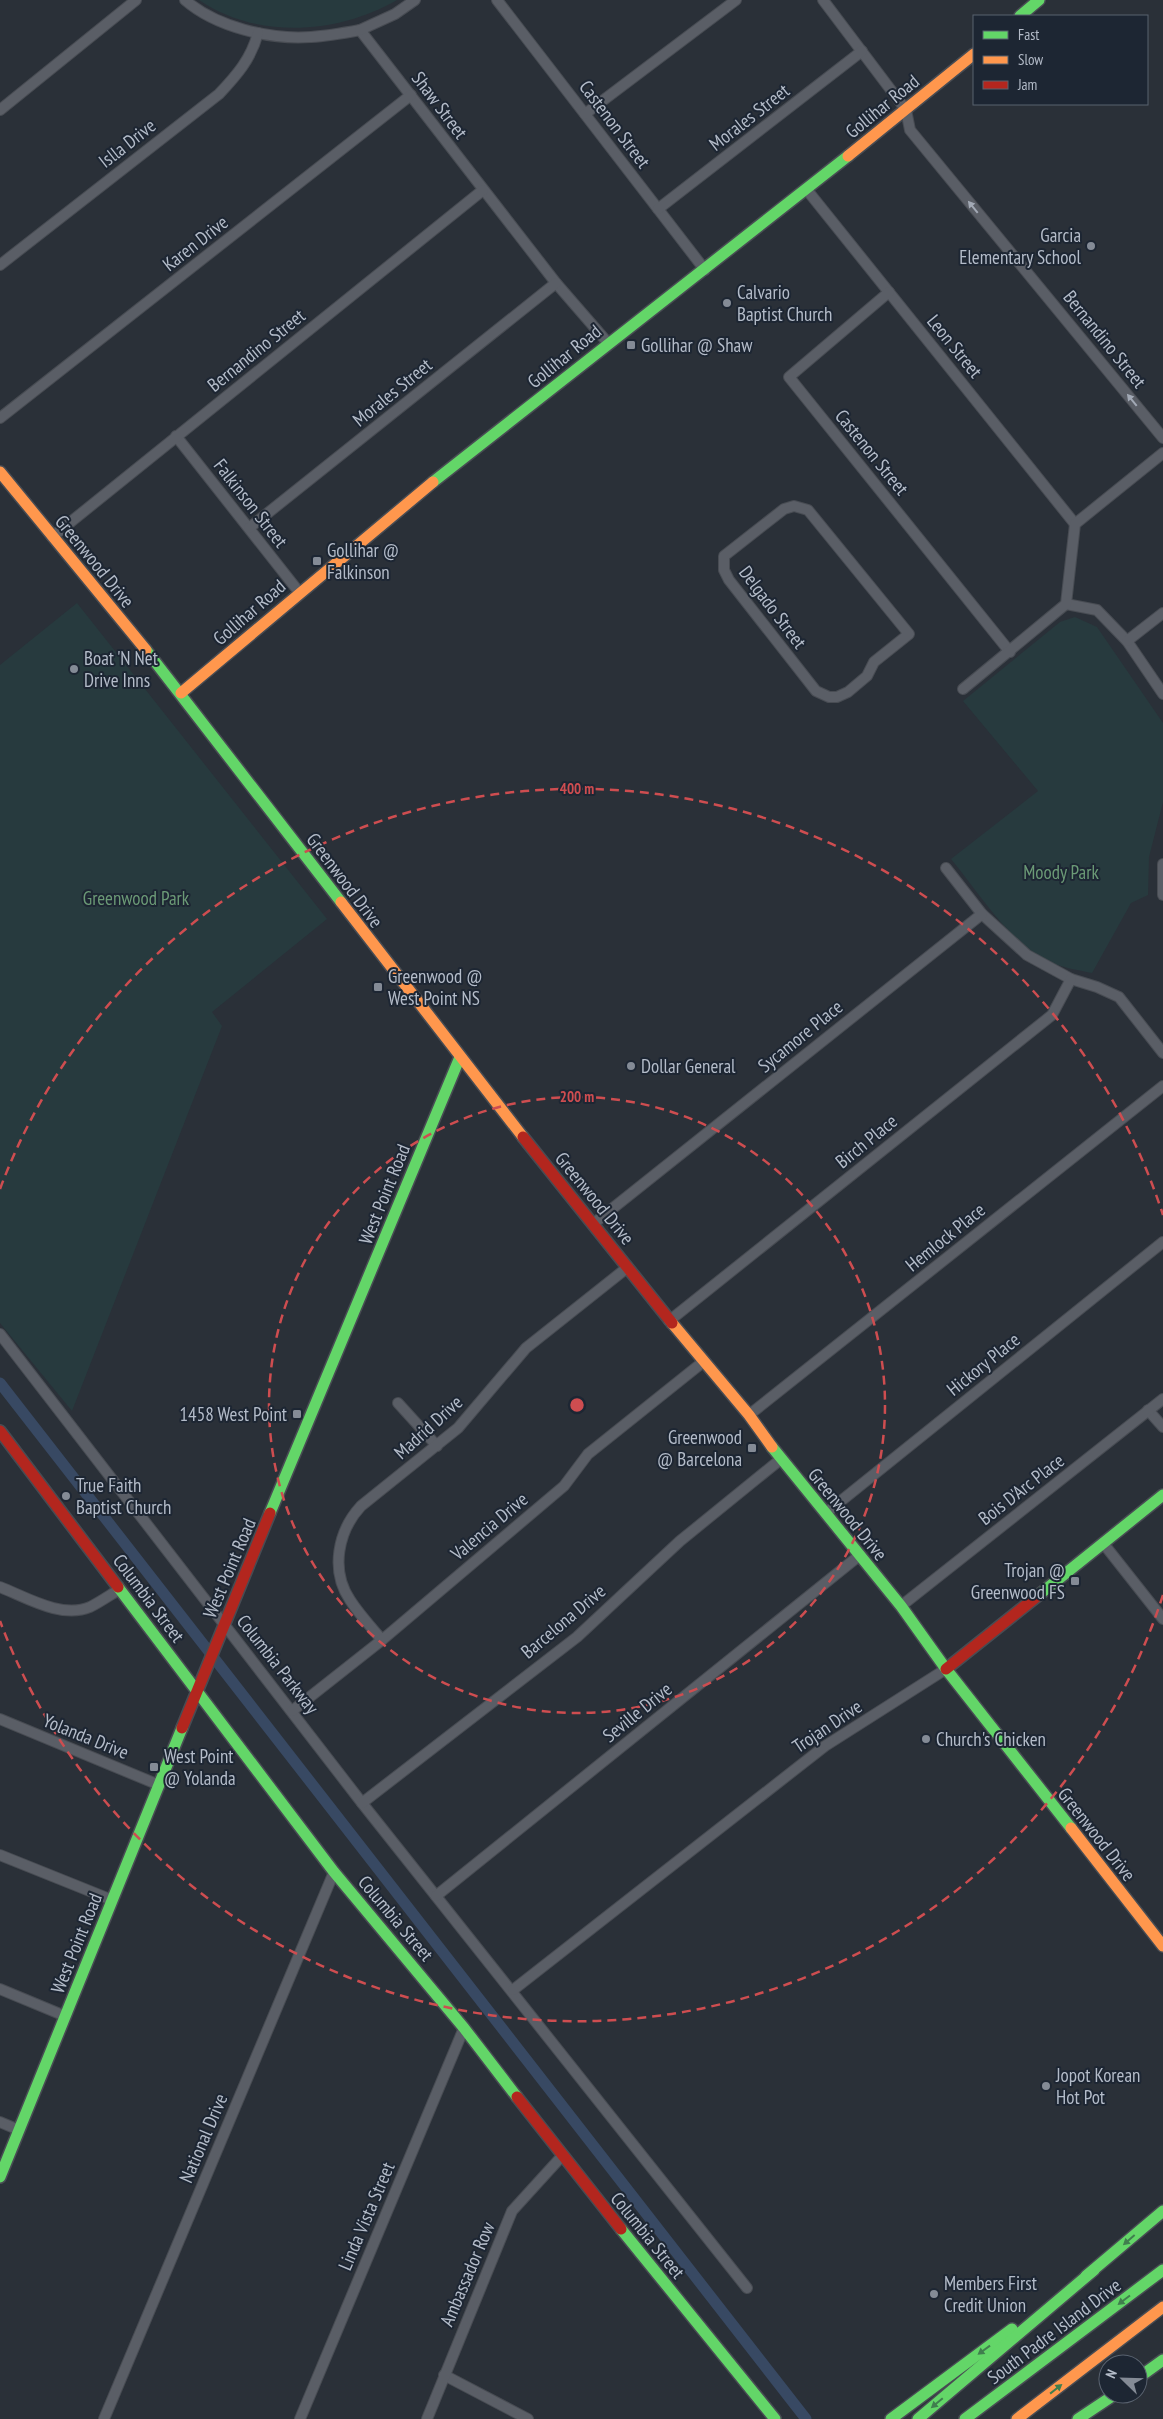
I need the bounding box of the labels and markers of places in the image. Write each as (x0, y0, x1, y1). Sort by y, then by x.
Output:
place label: Garcia Elementary School (959, 223, 1082, 269)
marker: Garcia Elementary School (1085, 240, 1097, 252)
place label: Calvario Baptist Church (737, 280, 832, 326)
marker: Calvario Baptist Church (721, 297, 733, 309)
place label: Gollihar @ Shaw (641, 333, 753, 357)
marker: Gollihar @ Shaw (625, 339, 637, 351)
place label: Gollihar @ Falkinson (327, 538, 399, 584)
marker: Gollihar @ Falkinson (311, 555, 323, 567)
place label: Boat 'N Net Drive Inns (84, 646, 159, 692)
marker: Boat 'N Net Drive Inns (68, 663, 80, 675)
place label: Greenwood @ West Point NS (388, 964, 482, 1010)
marker: Greenwood @ West Point NS (372, 981, 384, 993)
place label: Dollar General (641, 1054, 736, 1078)
marker: Dollar General (625, 1060, 637, 1072)
centre of rings (568, 1396, 586, 1414)
place label: 1458 West Point (180, 1402, 288, 1426)
marker: 1458 West Point (291, 1408, 303, 1420)
place label: Greenwood @ Barcelona (657, 1425, 742, 1471)
marker: Greenwood @ Barcelona (746, 1442, 758, 1454)
place label: True Faith Baptist Church (76, 1473, 171, 1519)
marker: True Faith Baptist Church (60, 1490, 72, 1502)
place label: Trojan @ Greenwood FS (971, 1558, 1065, 1604)
marker: Trojan @ Greenwood FS (1069, 1575, 1081, 1587)
place label: Church's Chicken (936, 1727, 1046, 1751)
marker: Church's Chicken (920, 1733, 932, 1745)
place label: West Point @ Yolanda (164, 1744, 236, 1790)
marker: West Point @ Yolanda (148, 1761, 160, 1773)
place label: Jopot Korean Hot Pot (1055, 2063, 1140, 2109)
marker: Jopot Korean Hot Pot (1040, 2080, 1052, 2092)
place label: Members First Credit Union (944, 2271, 1038, 2317)
marker: Members First Credit Union (928, 2288, 940, 2300)

